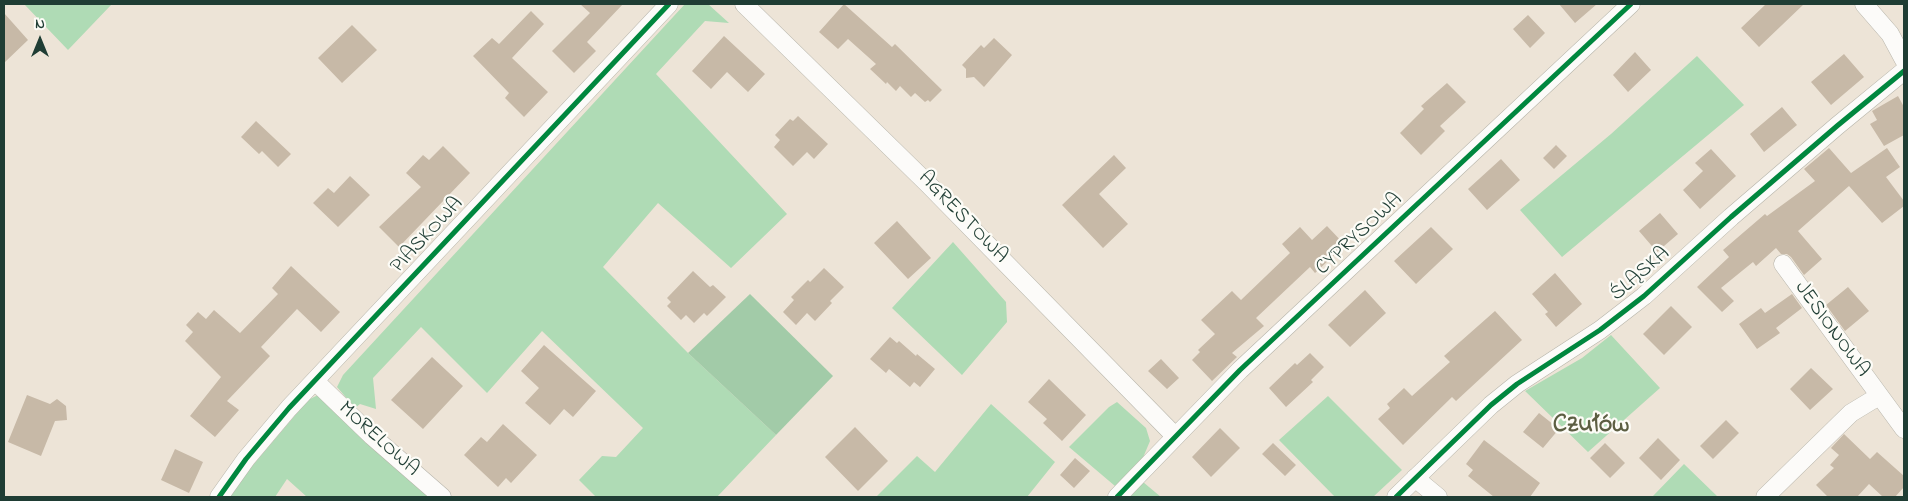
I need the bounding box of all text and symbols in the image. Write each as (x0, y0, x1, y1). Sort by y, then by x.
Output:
text: N (35, 14, 45, 35)
north arrow (15, 15, 65, 65)
street label: AGRESTOWA (912, 166, 1012, 270)
street label: CYPRYSOWA (1311, 188, 1409, 282)
street label: PIASKOWA (386, 193, 470, 279)
street label: ŚLĄSKA (1606, 242, 1676, 308)
street label: JESIONOWA (1788, 277, 1874, 383)
street label: MORELOWA (332, 397, 424, 483)
district label: Czułów (1553, 411, 1629, 443)

